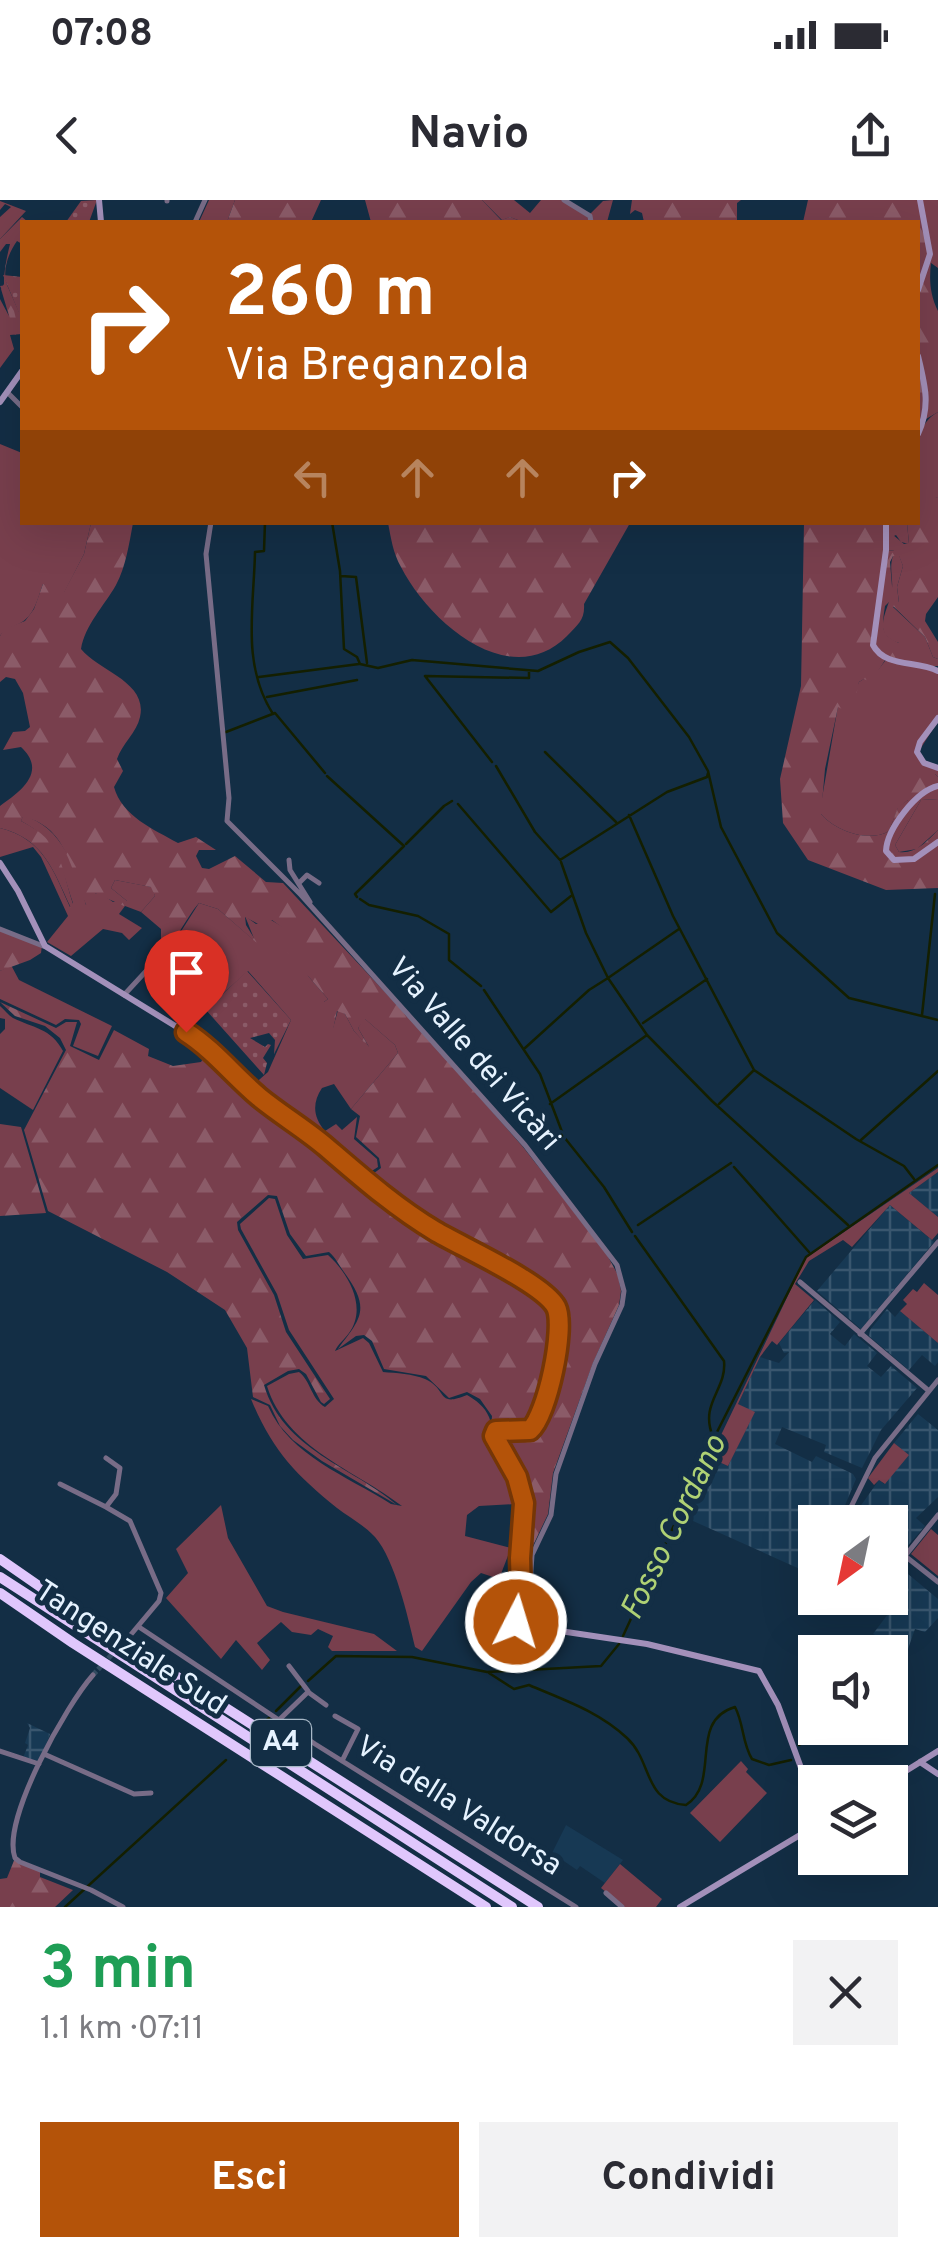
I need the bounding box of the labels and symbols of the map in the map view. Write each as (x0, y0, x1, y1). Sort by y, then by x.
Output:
pin (144, 930, 229, 1033)
street label: Via Valle dei Vicàri (379, 951, 567, 1159)
water label: Fosso Cordano (613, 1428, 737, 1627)
north arrow (798, 1505, 908, 1615)
position arrow (464, 1570, 568, 1674)
street label: Tangenziale Sud (28, 1573, 232, 1725)
road number: A4 (251, 1720, 311, 1766)
street label: Via della Valdorsa (348, 1729, 568, 1885)

